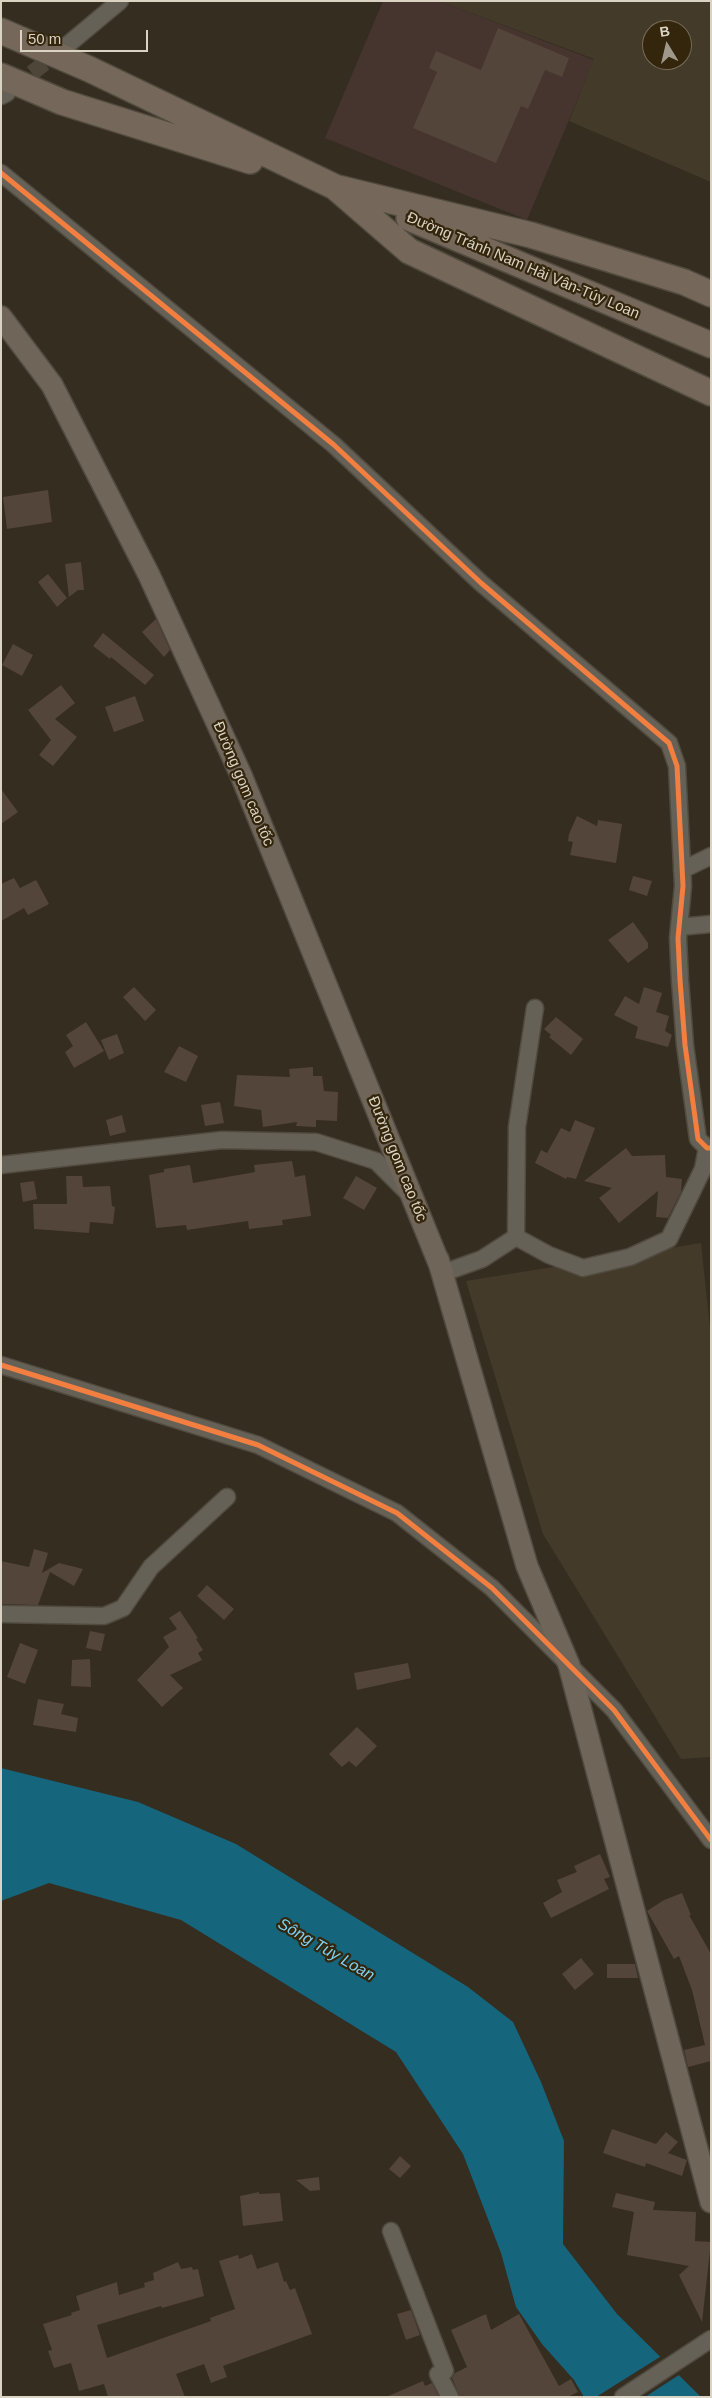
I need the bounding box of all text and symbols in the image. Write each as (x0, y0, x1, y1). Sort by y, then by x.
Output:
scale bar (22, 20, 150, 52)
north arrow (642, 20, 692, 70)
text: B (659, 22, 671, 40)
text: 50 m (28, 30, 61, 47)
street label: Đường Tránh Nam Hải Vân-Túy Loan (404, 209, 642, 323)
street label: Đường gom cao tốc (209, 719, 277, 849)
street label: Đường gom cao tốc (364, 1094, 430, 1224)
water label: Sông Túy Loan (274, 1915, 378, 1985)

